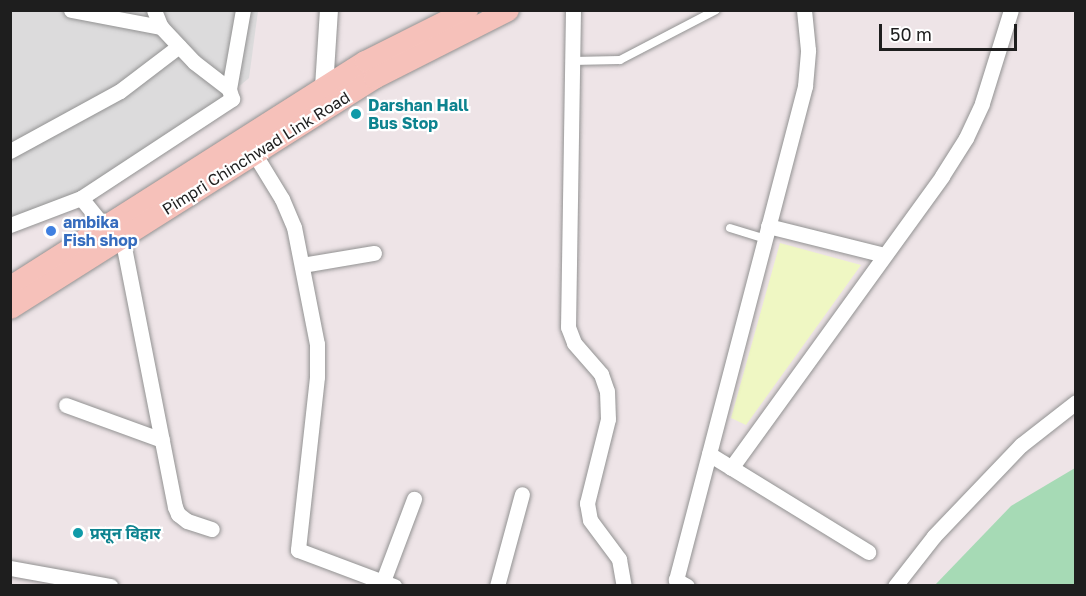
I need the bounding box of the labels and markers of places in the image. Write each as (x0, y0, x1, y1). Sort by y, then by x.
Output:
place label: Darshan Hall Bus Stop (368, 95, 469, 133)
marker: Darshan Hall Bus Stop (349, 107, 363, 121)
place label: ambika Fish shop (63, 212, 138, 250)
marker: ambika Fish shop (44, 224, 58, 238)
place label: प्रसून विहार (90, 523, 161, 543)
marker: प्रसून विहार (71, 526, 85, 540)

